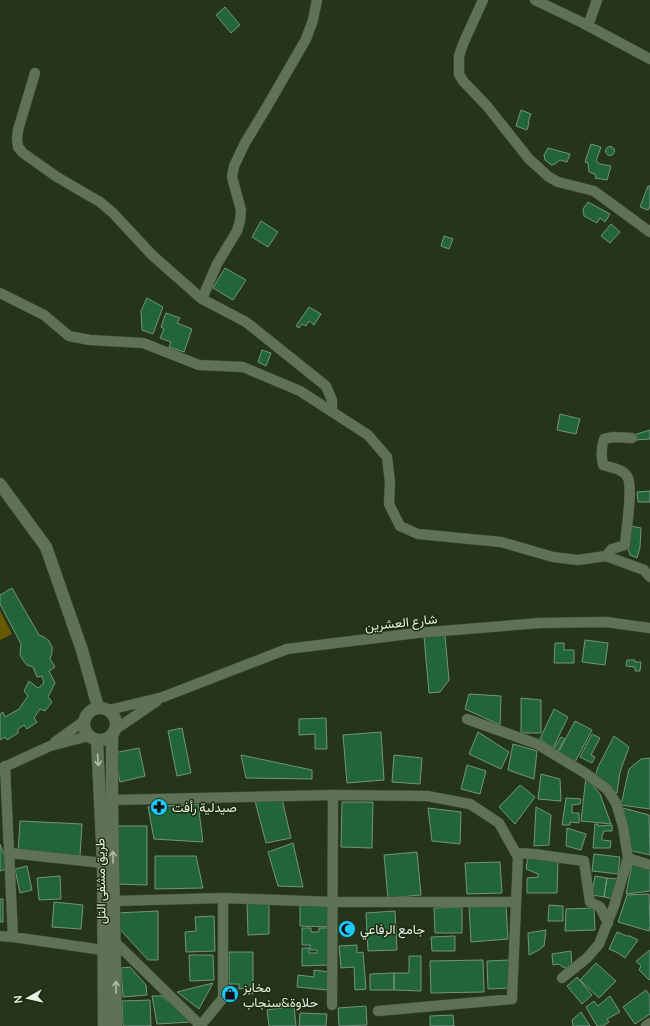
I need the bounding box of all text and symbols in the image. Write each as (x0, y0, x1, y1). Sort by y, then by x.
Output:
street label: شارع العشرين (364, 609, 438, 636)
one-way arrow (94, 753, 101, 766)
pharmacy icon: صيدلية رأفت (149, 797, 169, 817)
place label: صيدلية رأفت (172, 798, 237, 816)
street label: طريق مشفى التل (90, 838, 110, 924)
one-way arrow (109, 851, 117, 864)
mosque icon: جامع الرفاعي (337, 919, 357, 939)
place label: جامع الرفاعي (360, 920, 425, 940)
north arrow (8, 978, 48, 1018)
place label: مخابز حلاوة&سنجاب (242, 978, 318, 1011)
one-way arrow (112, 981, 120, 994)
shop icon: مخابز حلاوة&سنجاب (220, 984, 240, 1004)
text: N (10, 994, 26, 1004)

